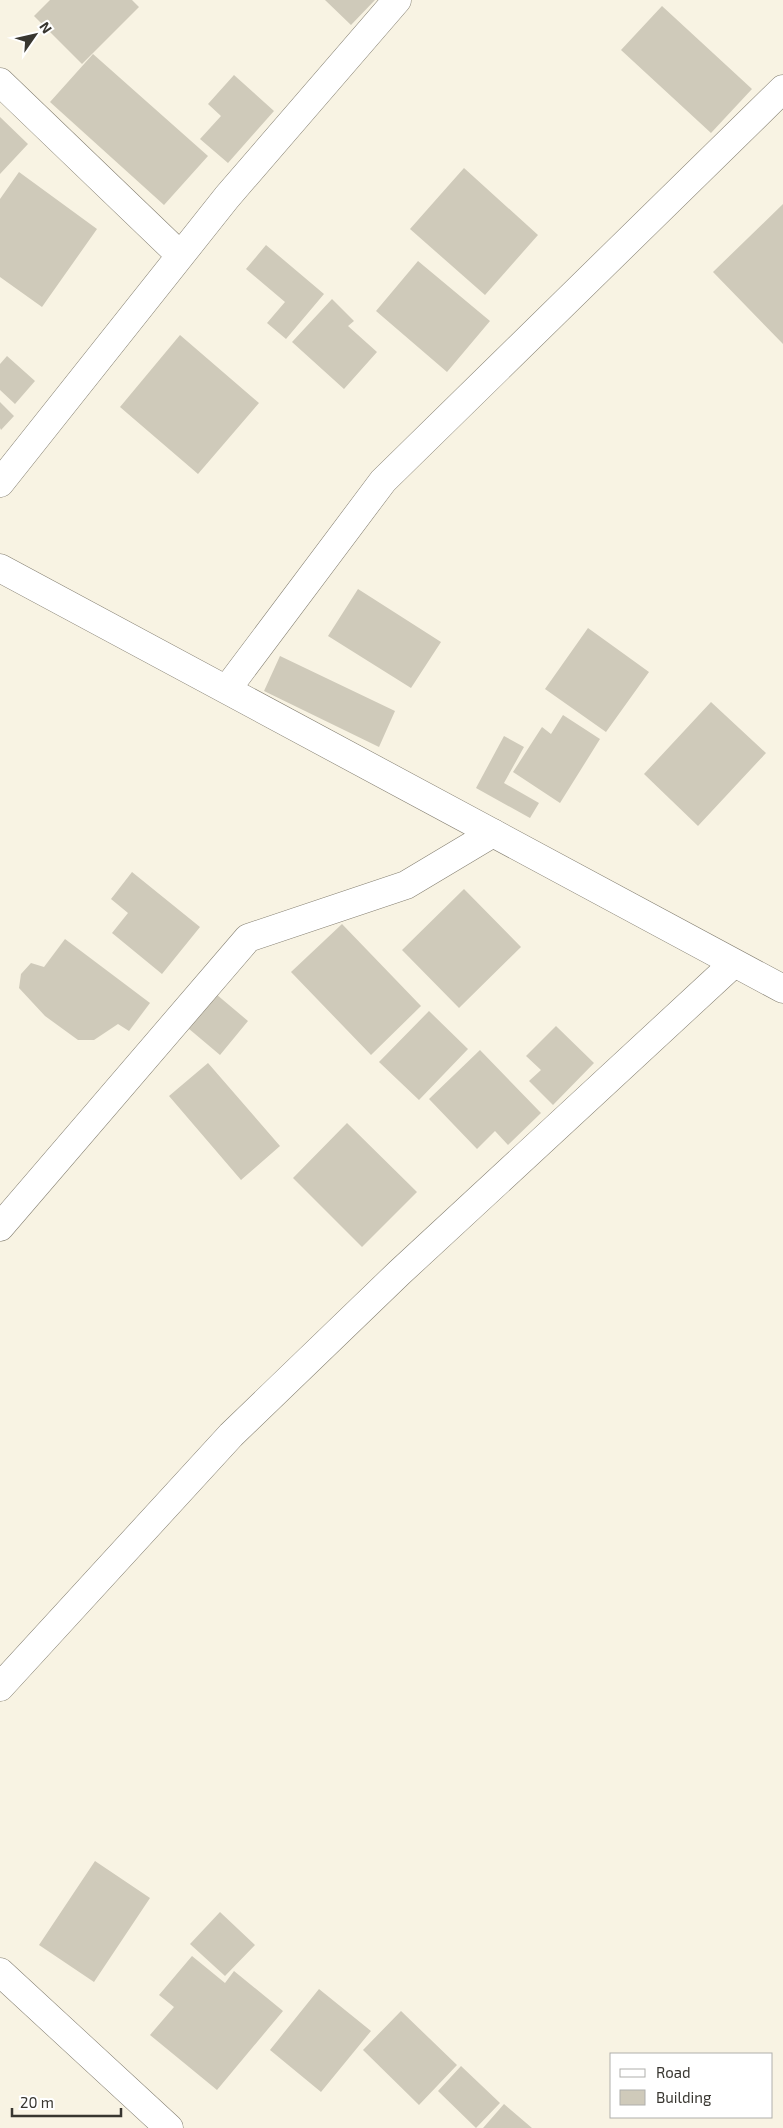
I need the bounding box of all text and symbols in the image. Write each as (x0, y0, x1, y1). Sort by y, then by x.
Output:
north arrow (10, 10, 60, 60)
text: N (36, 19, 56, 36)
legend (610, 2053, 773, 2118)
text: Road (656, 2063, 691, 2081)
scale bar (12, 2086, 121, 2118)
text: Building (656, 2088, 712, 2106)
text: 20 m (20, 2093, 54, 2111)

